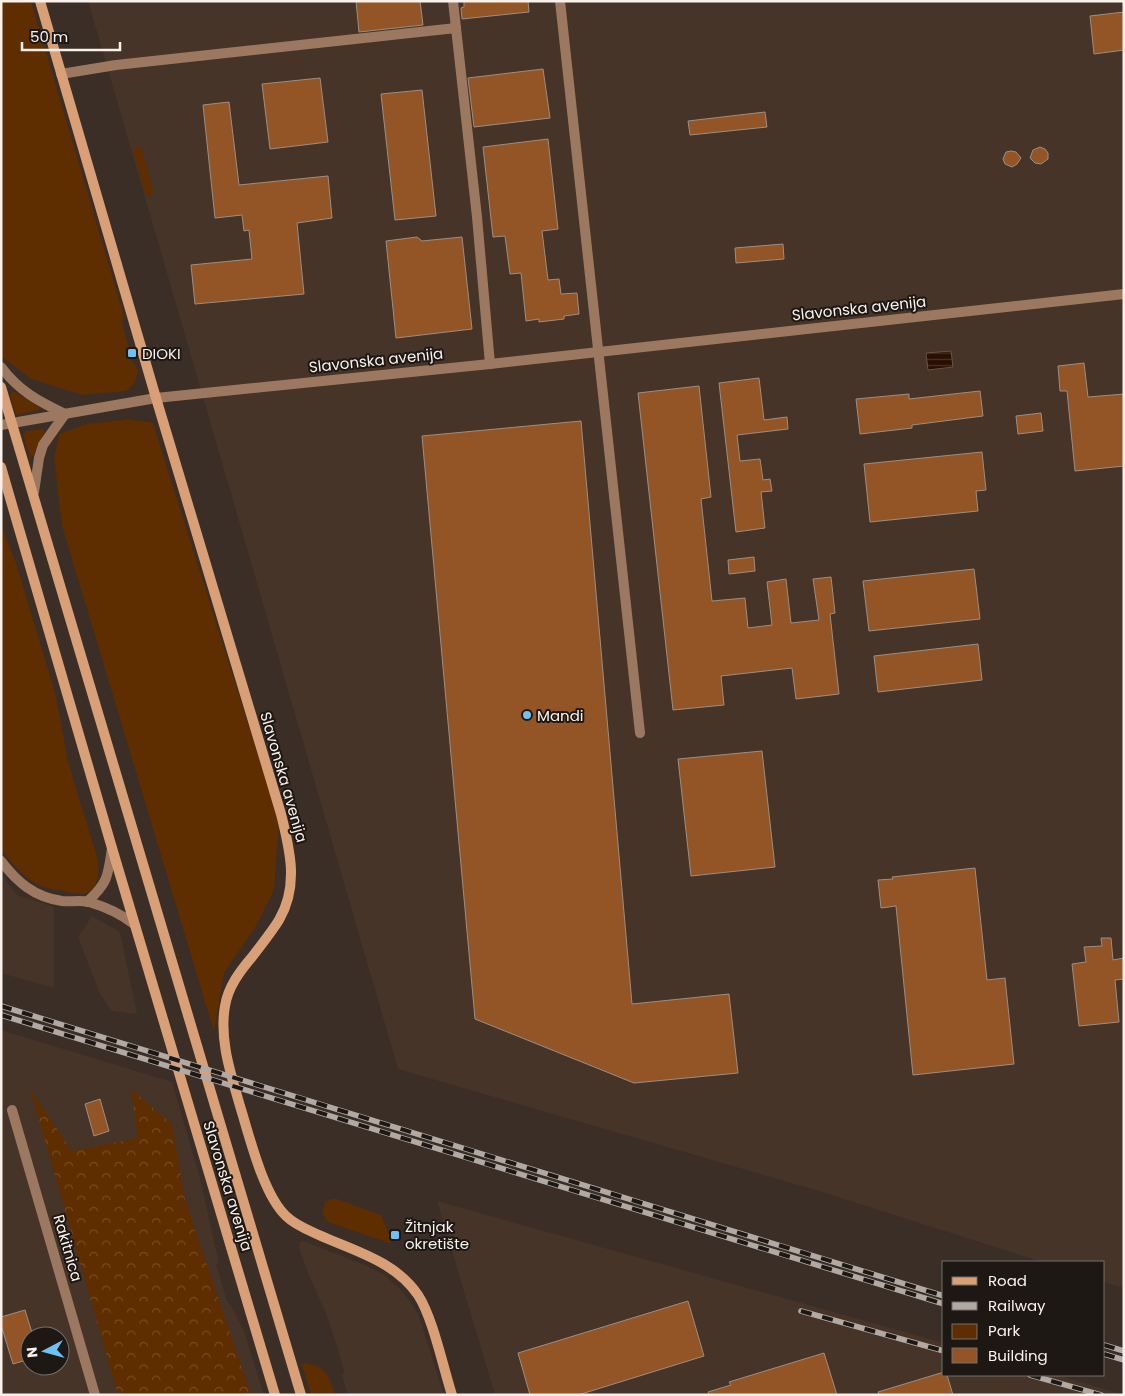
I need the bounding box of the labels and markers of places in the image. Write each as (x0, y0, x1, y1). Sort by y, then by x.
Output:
place label: DIOKI (142, 343, 181, 364)
marker: DIOKI (126, 347, 138, 359)
place label: Mandi (537, 705, 584, 726)
marker: Mandi (521, 709, 533, 721)
place label: Žitnjak okretište (405, 1216, 469, 1254)
marker: Žitnjak okretište (389, 1229, 401, 1241)

